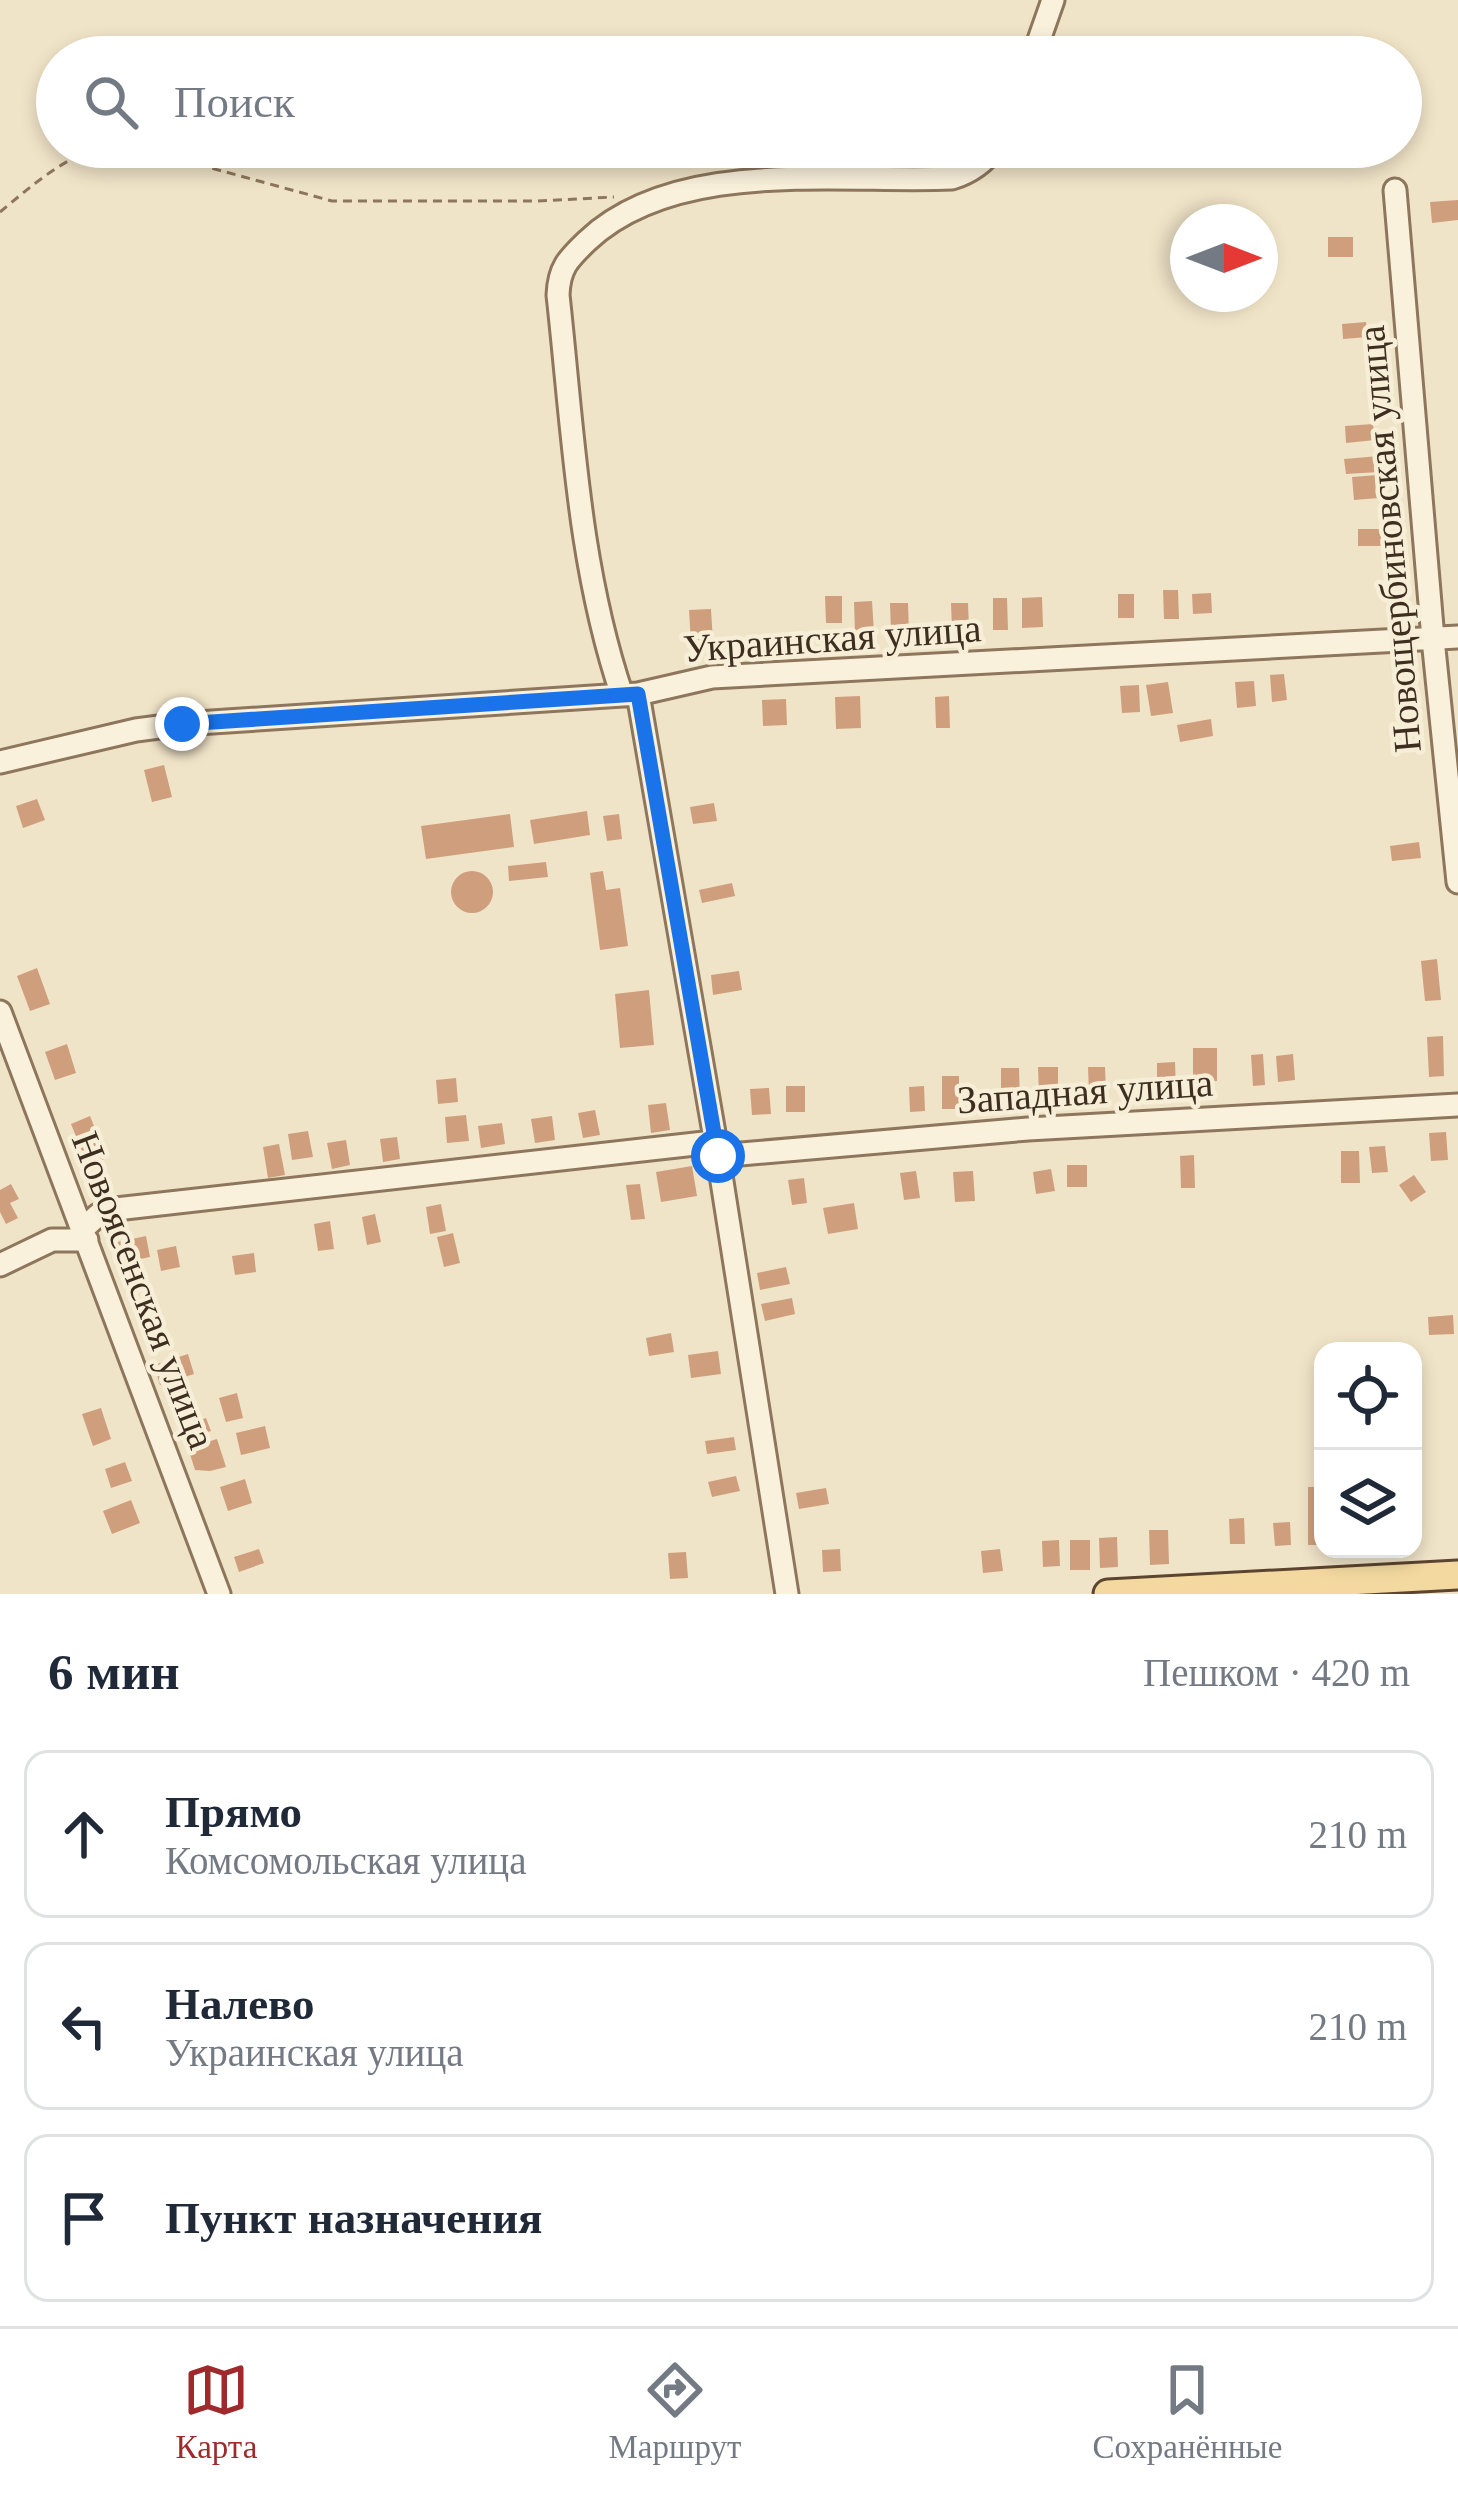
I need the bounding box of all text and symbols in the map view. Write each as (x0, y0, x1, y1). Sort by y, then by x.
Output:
search box (36, 36, 1422, 168)
icon: search (78, 69, 144, 135)
text: Поиск (174, 77, 295, 127)
north arrow (1170, 204, 1278, 312)
street label: Новощербиновская улица (1349, 324, 1430, 754)
street label: Украинская улица (682, 606, 983, 671)
route end (155, 697, 209, 751)
street label: Западная улица (956, 1061, 1215, 1122)
street label: Новоясенская улица (63, 1126, 224, 1455)
route start (691, 1129, 745, 1183)
map controls (1314, 1342, 1422, 1558)
button: locate (1314, 1342, 1422, 1450)
button: layers (1314, 1450, 1422, 1558)
text: 6 мин (48, 1644, 180, 1700)
text: Пешком · 420 m (1143, 1651, 1410, 1694)
text: Прямо (165, 1787, 302, 1837)
icon: ahead (51, 1801, 117, 1867)
text: 210 m (1308, 1813, 1407, 1856)
text: Комсомольская улица (165, 1839, 526, 1882)
text: Налево (165, 1979, 315, 2029)
icon: left (51, 1993, 117, 2059)
text: 210 m (1308, 2005, 1407, 2048)
text: Украинская улица (165, 2031, 464, 2074)
icon: arrive (51, 2185, 117, 2251)
text: Пункт назначения (165, 2193, 542, 2243)
tab: Карта (176, 2357, 257, 2466)
tab: Маршрут (609, 2357, 741, 2466)
tab: Сохранённые (1093, 2357, 1282, 2466)

